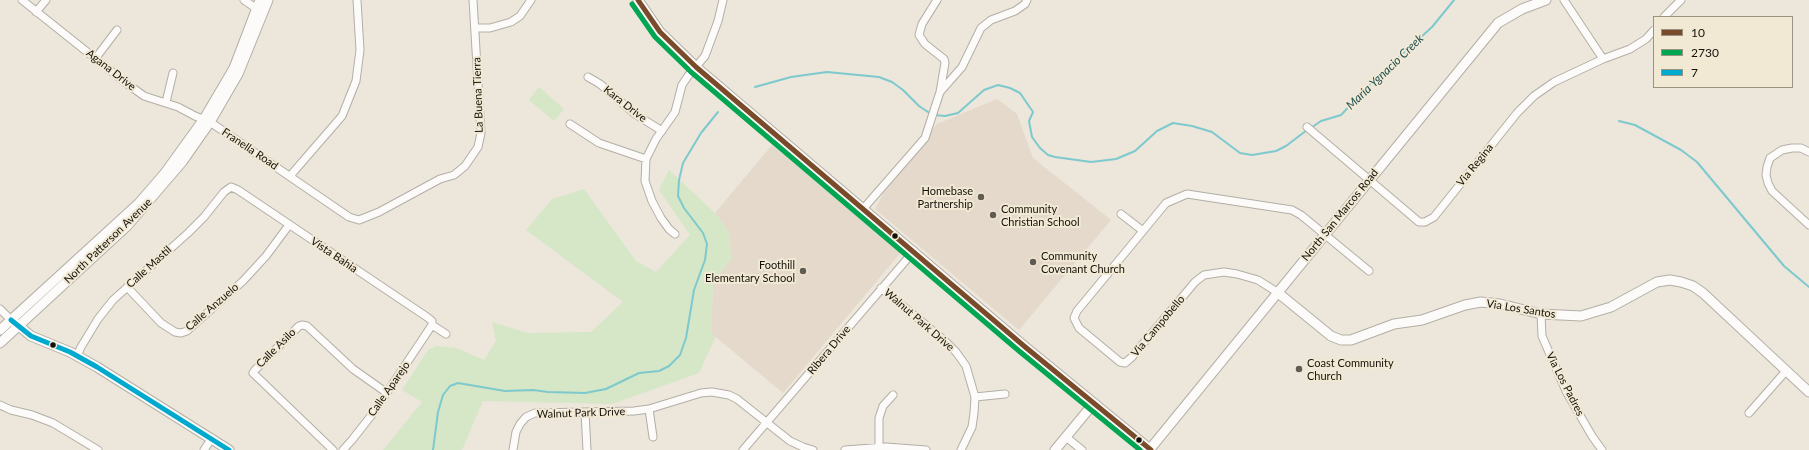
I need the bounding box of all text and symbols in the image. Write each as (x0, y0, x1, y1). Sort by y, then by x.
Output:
legend (1653, 16, 1793, 88)
text: 10 (1691, 25, 1705, 40)
water label: Maria Ygnacio Creek (1343, 31, 1427, 113)
text: 2730 (1691, 45, 1719, 60)
street label: Agana Drive (84, 47, 138, 93)
street label: La Buena Tierra (470, 57, 486, 133)
text: 7 (1691, 65, 1698, 80)
street label: Kara Drive (601, 83, 649, 125)
street label: Franella Road (219, 125, 281, 173)
street label: Via Regina (1454, 141, 1496, 189)
street label: North San Marcos Road (1299, 166, 1381, 264)
place label: Homebase Partnership (918, 184, 973, 210)
marker: Homebase Partnership (976, 192, 986, 202)
street label: North Patterson Avenue (61, 196, 155, 286)
place label: Community Christian School (1001, 202, 1079, 228)
marker: Community Christian School (988, 210, 998, 220)
unlabelled marker (890, 231, 900, 241)
street label: Vista Bahia (308, 234, 360, 276)
street label: Calle Mastil (124, 243, 174, 291)
place label: Community Covenant Church (1041, 249, 1125, 275)
marker: Community Covenant Church (1028, 257, 1038, 267)
place label: Foothill Elementary School (705, 258, 795, 284)
marker: Foothill Elementary School (798, 266, 808, 276)
street label: Calle Anzuelo (183, 280, 241, 334)
street label: Walnut Park Drive (881, 286, 957, 354)
street label: Via Campobello (1129, 293, 1187, 359)
street label: Via Los Santos (1486, 297, 1556, 321)
street label: Ribera Drive (805, 323, 853, 377)
street label: Calle Asilo (254, 326, 298, 370)
unlabelled marker (48, 340, 58, 350)
street label: Via Los Padres (1543, 350, 1587, 418)
place label: Coast Community Church (1307, 356, 1394, 382)
street label: Calle Aparejo (365, 359, 413, 419)
marker: Coast Community Church (1294, 364, 1304, 374)
street label: Walnut Park Drive (537, 405, 625, 421)
unlabelled marker (1134, 435, 1144, 445)

